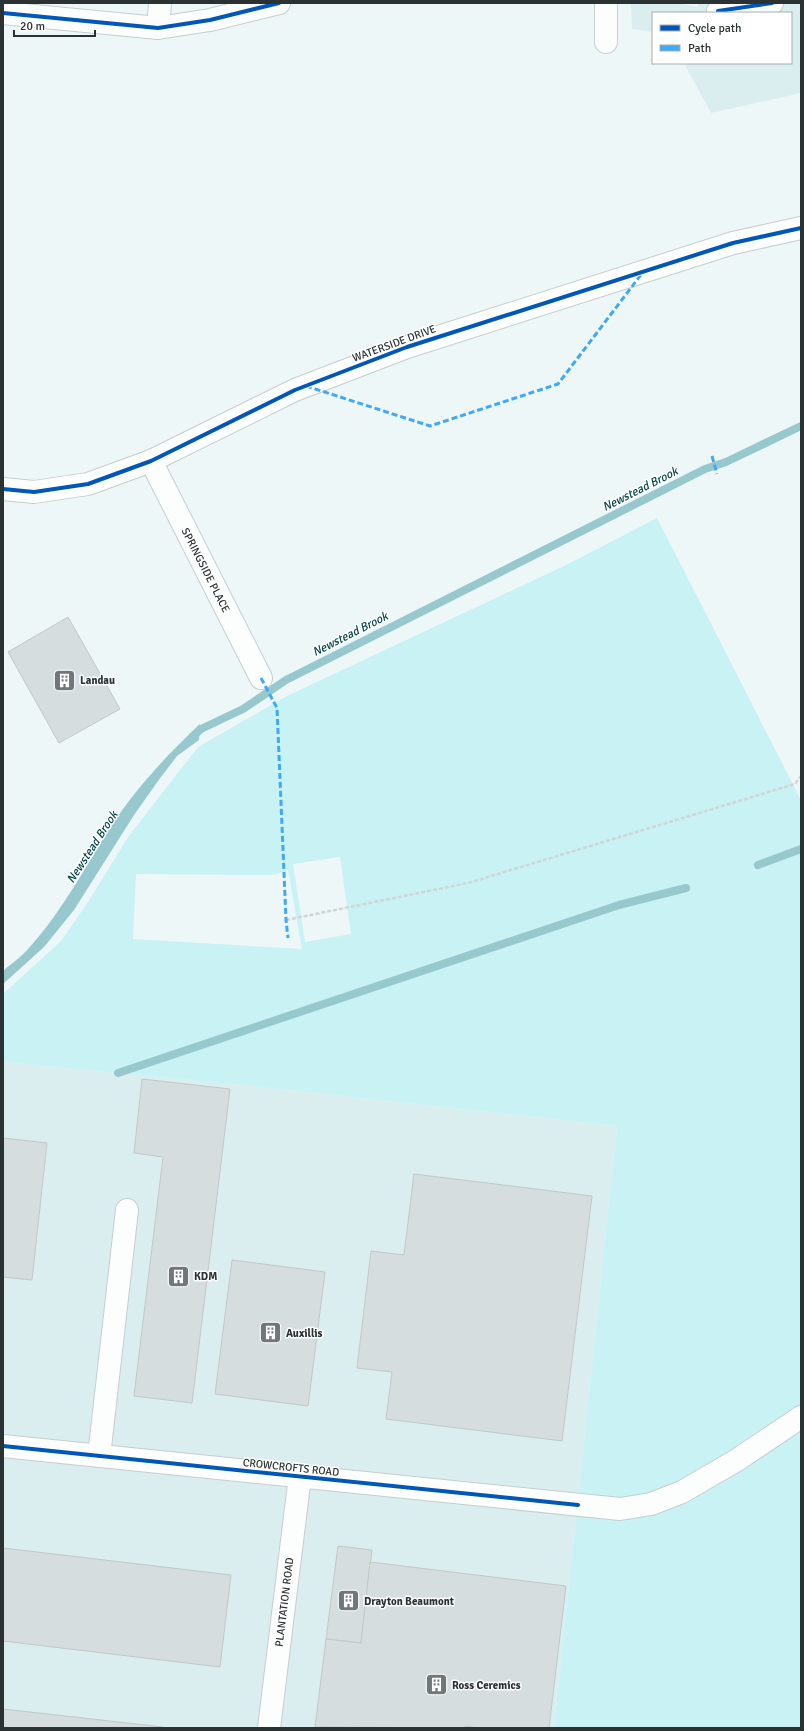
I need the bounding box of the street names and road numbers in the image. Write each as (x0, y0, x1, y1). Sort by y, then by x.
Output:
street label: WATERSIDE DRIVE (351, 322, 438, 365)
street label: SPRINGSIDE PLACE (179, 526, 232, 615)
street label: CROWCROFTS ROAD (242, 1456, 340, 1479)
street label: PLANTATION ROAD (273, 1557, 296, 1648)

